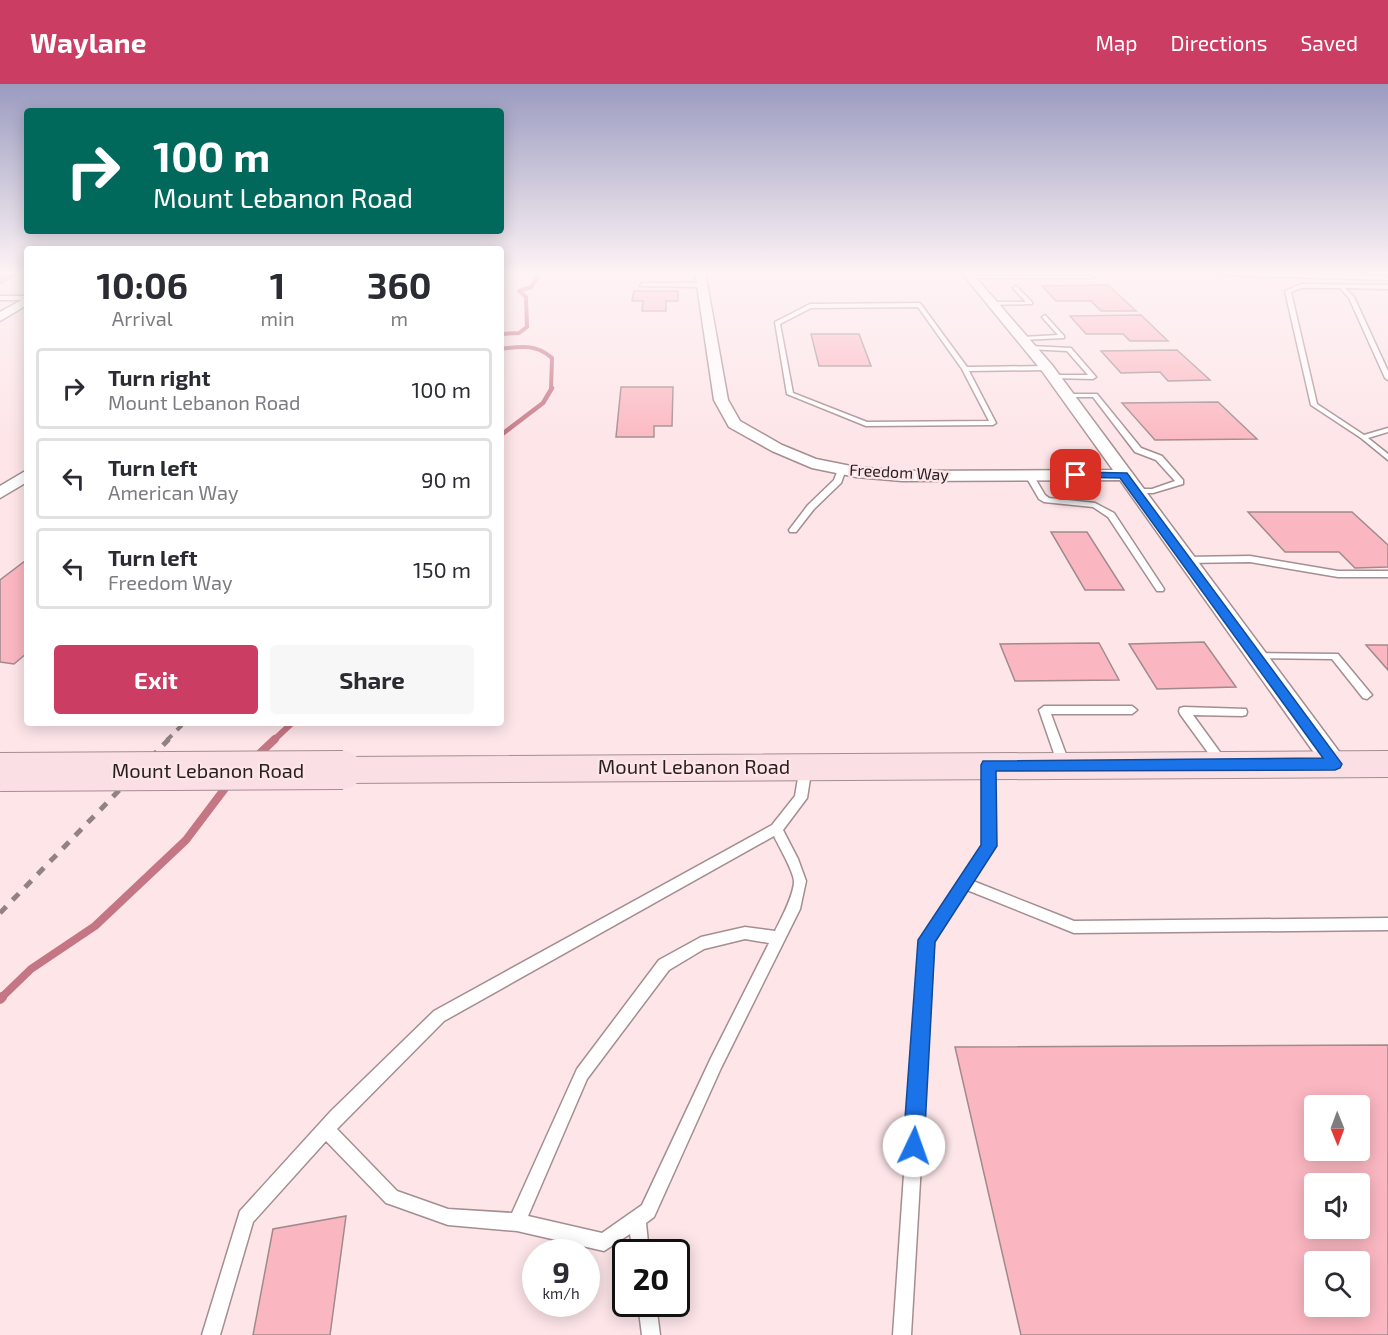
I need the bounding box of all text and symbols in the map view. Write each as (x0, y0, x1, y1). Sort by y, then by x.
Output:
text: Waylane (30, 25, 146, 59)
text: Map (1095, 30, 1138, 55)
text: Directions (1171, 30, 1267, 55)
text: Saved (1300, 30, 1358, 55)
text: 100 m (153, 130, 270, 180)
icon: right (54, 132, 132, 210)
text: Mount Lebanon Road (153, 181, 413, 213)
text: 10:06 (97, 263, 188, 306)
text: 1 (270, 263, 285, 306)
text: 360 (367, 263, 431, 306)
text: Arrival (112, 306, 173, 330)
text: min (260, 306, 295, 330)
text: m (391, 306, 408, 330)
text: Turn right (108, 364, 210, 390)
icon: right (57, 372, 90, 405)
text: 100 m (412, 376, 471, 402)
text: Mount Lebanon Road (108, 390, 300, 414)
pin (1050, 449, 1101, 500)
text: Turn left (108, 454, 197, 480)
icon: arrive (1059, 458, 1092, 491)
street label: Freedom Way (849, 459, 950, 484)
icon: left (57, 462, 90, 495)
text: 90 m (421, 466, 471, 492)
text: American Way (108, 480, 239, 504)
text: Turn left (108, 544, 197, 570)
icon: left (57, 552, 90, 585)
text: 150 m (413, 556, 471, 582)
text: Freedom Way (108, 570, 233, 594)
button: Exit (54, 645, 258, 714)
button: Share (270, 645, 474, 714)
street label: Mount Lebanon Road (598, 754, 790, 778)
street label: Mount Lebanon Road (112, 758, 304, 782)
north arrow (1304, 1095, 1370, 1161)
map controls (1304, 1095, 1370, 1317)
position arrow (882, 1114, 946, 1178)
button: sound (1304, 1173, 1370, 1239)
speed limit sign: 20 (612, 1239, 690, 1317)
button: search (1304, 1251, 1370, 1317)
text: 9 (552, 1253, 570, 1289)
text: km/h (542, 1284, 580, 1302)

